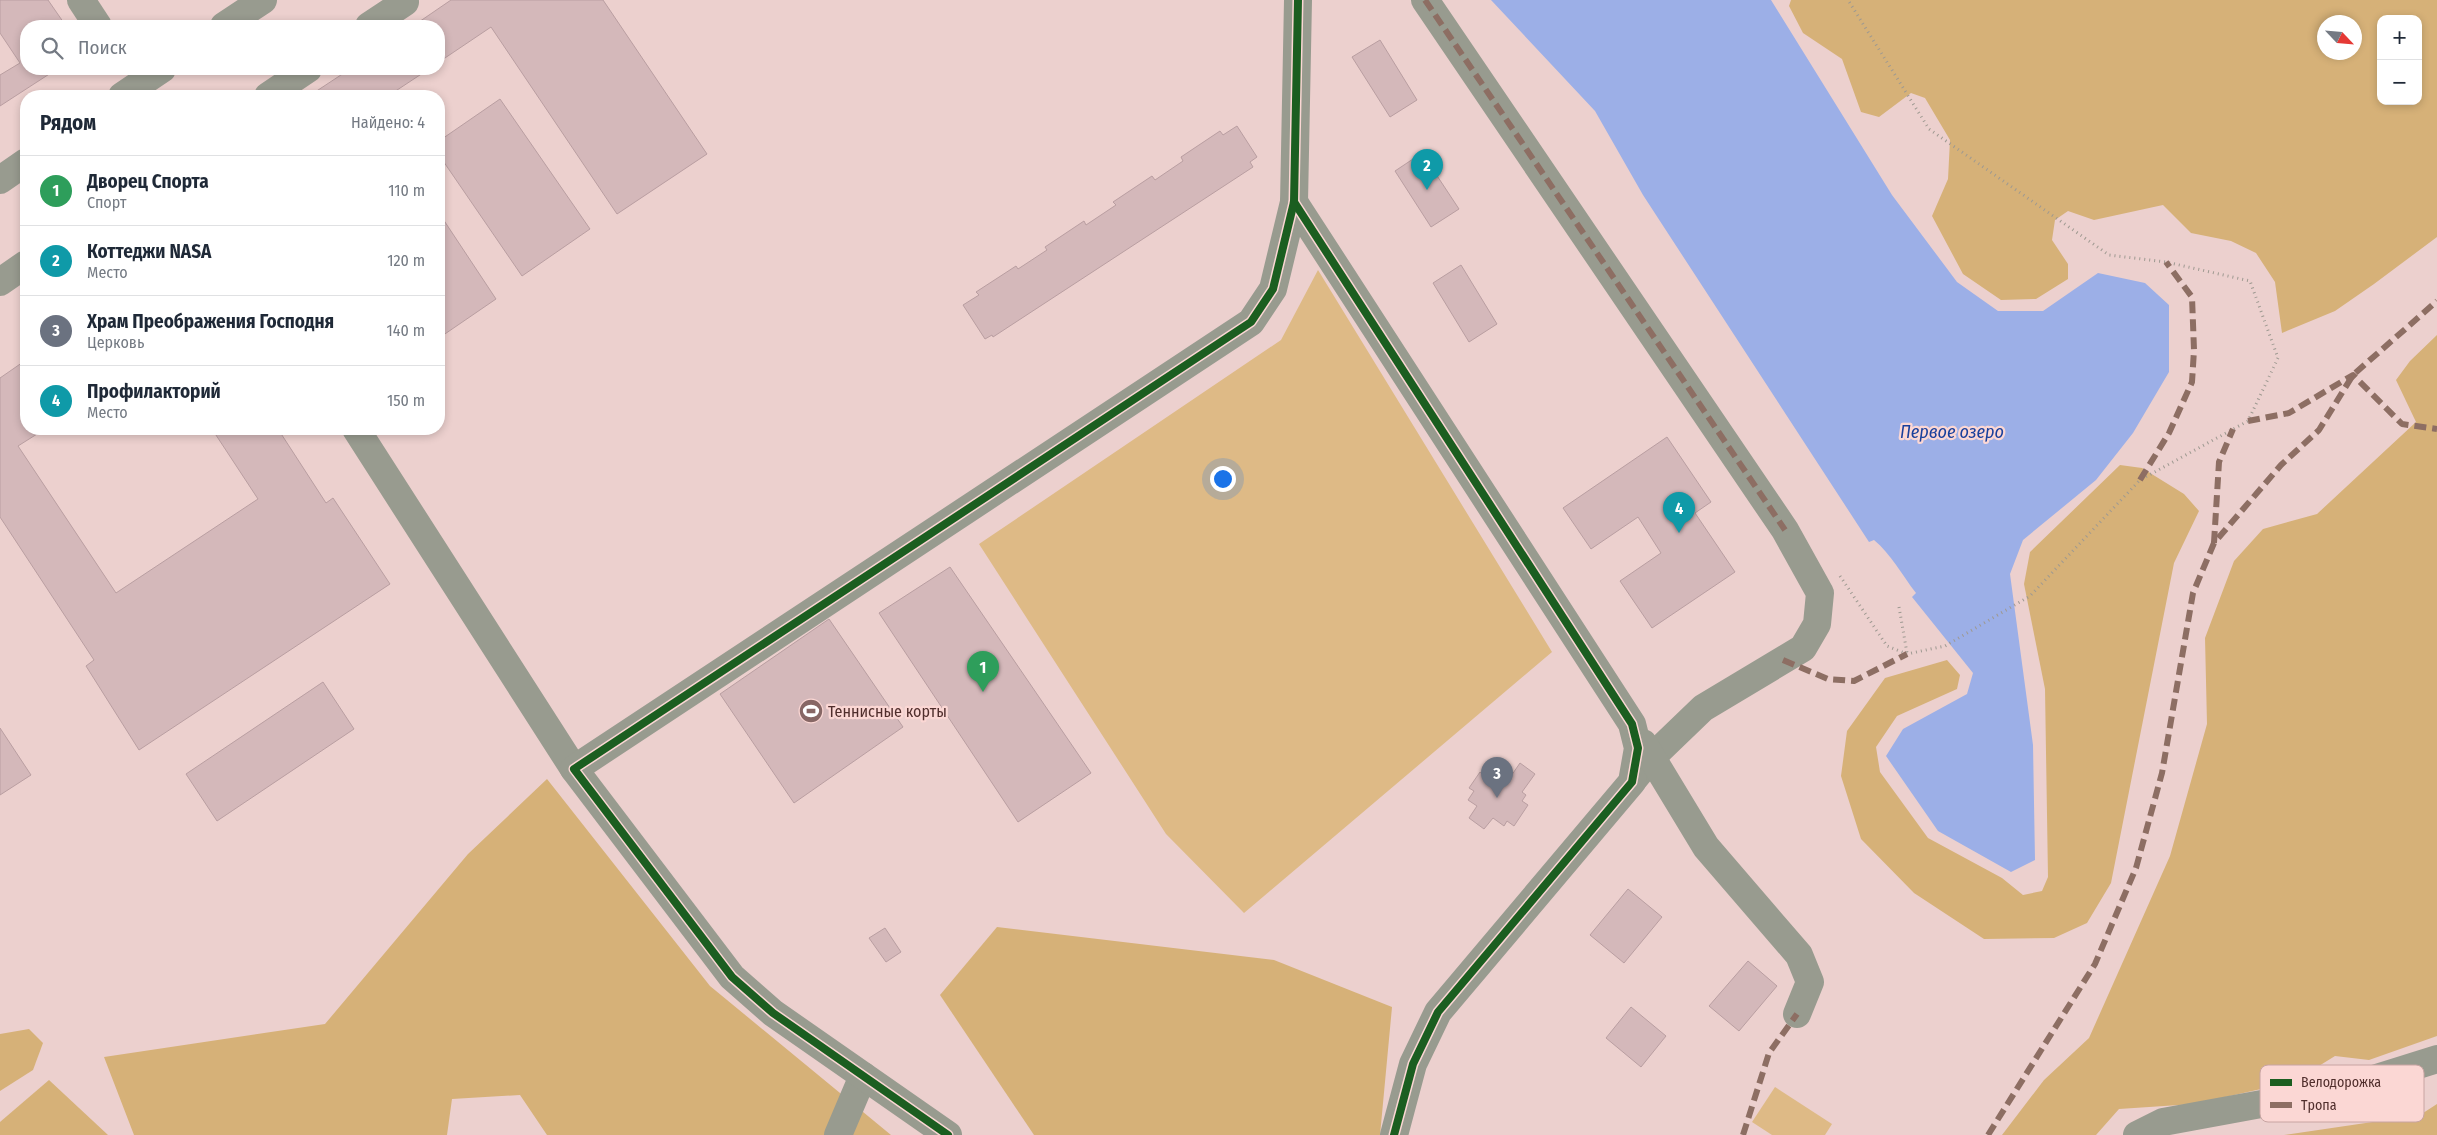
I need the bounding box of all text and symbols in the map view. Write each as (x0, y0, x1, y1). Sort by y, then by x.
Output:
north arrow (2317, 15, 2362, 60)
map controls (2377, 15, 2422, 105)
button: + (2377, 15, 2422, 60)
search box (20, 20, 445, 75)
icon: search (38, 34, 66, 62)
text: Поиск (78, 36, 127, 59)
button: − (2377, 60, 2422, 105)
text: Рядом (40, 110, 96, 136)
text: Найдено: 4 (351, 113, 425, 132)
pin: 2 (1411, 149, 1443, 190)
text: Дворец Спорта (87, 170, 209, 193)
text: 1 (53, 181, 59, 200)
text: 110 m (388, 181, 425, 200)
text: Спорт (87, 193, 126, 212)
text: Коттеджи NASA (87, 240, 211, 263)
text: 2 (52, 251, 60, 270)
text: 120 m (387, 251, 425, 270)
text: Место (87, 263, 128, 282)
text: Храм Преображения Господня (87, 310, 334, 333)
text: 3 (52, 321, 60, 340)
text: 140 m (387, 321, 425, 340)
text: Церковь (87, 333, 144, 352)
text: Профилакторий (87, 380, 221, 403)
text: 4 (52, 391, 60, 410)
text: 150 m (387, 391, 425, 410)
text: Место (87, 403, 128, 422)
water label: Первое озеро (1900, 421, 2004, 443)
your location (1210, 466, 1236, 492)
pin: 4 (1663, 492, 1695, 533)
pin: 1 (967, 651, 999, 692)
sports icon: Теннисные корты (798, 698, 824, 724)
place label: Теннисные корты (828, 702, 947, 721)
pin: 3 (1481, 757, 1513, 798)
legend (2260, 1065, 2424, 1122)
text: Велодорожка (2301, 1074, 2381, 1091)
text: Тропа (2301, 1097, 2337, 1114)

